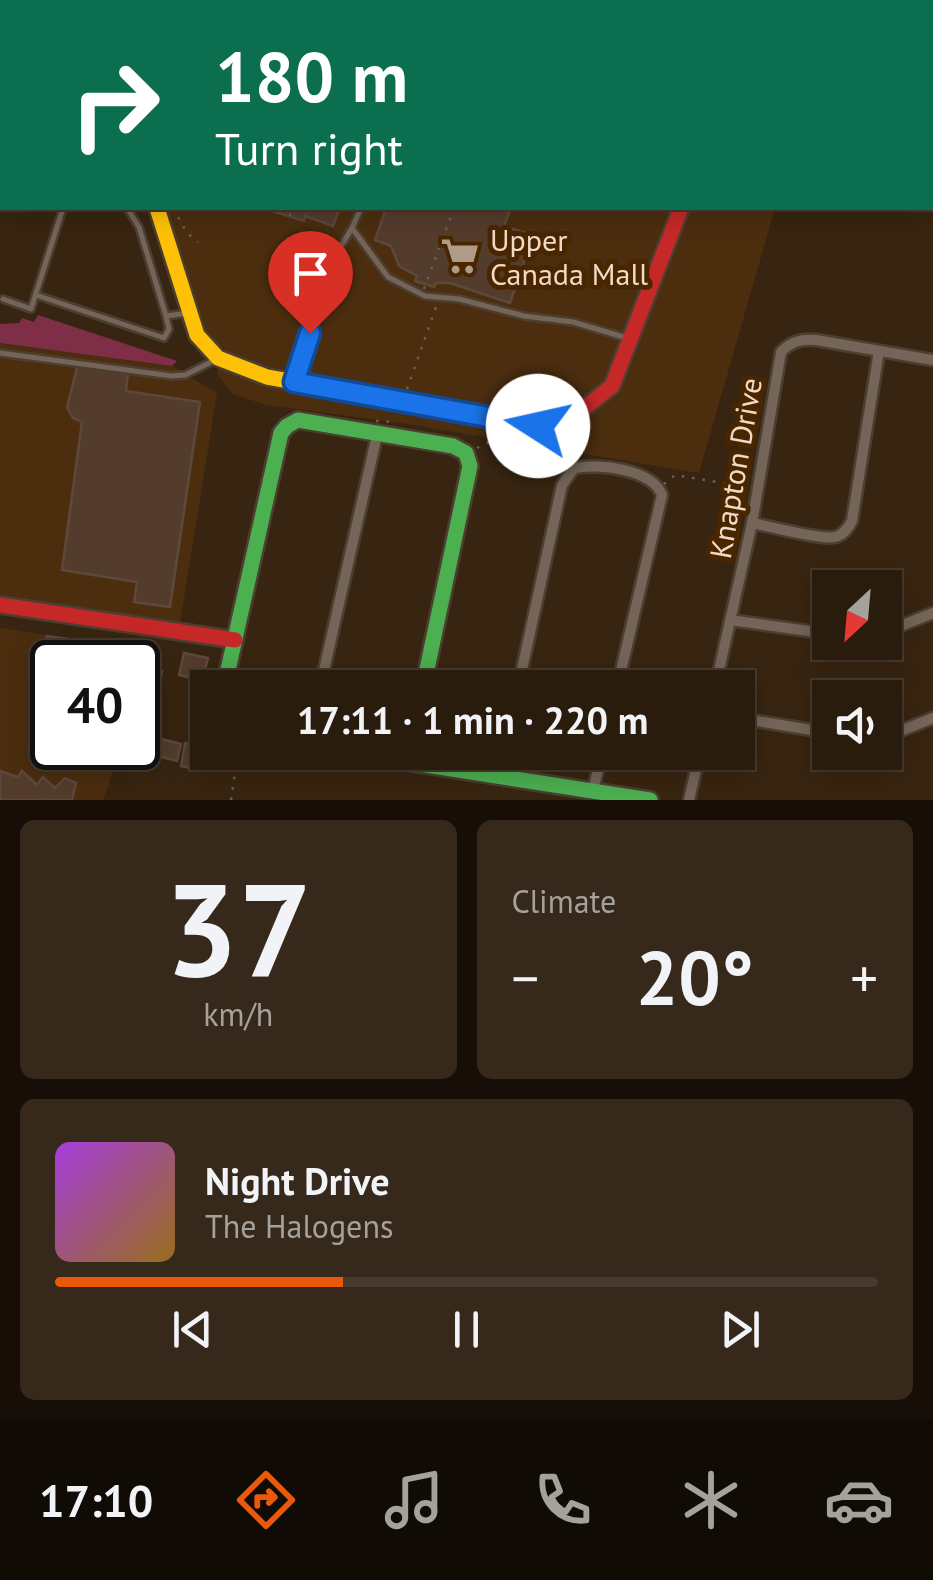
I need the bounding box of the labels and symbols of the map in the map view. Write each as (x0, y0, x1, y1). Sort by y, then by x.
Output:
place label: Upper Canada Mall (490, 220, 648, 293)
pin (268, 231, 353, 334)
supermarket icon: Upper Canada Mall (439, 235, 481, 277)
position arrow (486, 374, 590, 478)
street label: Knapton Drive (700, 375, 770, 561)
north arrow (812, 570, 902, 660)
speed limit sign: 40 (30, 640, 160, 770)

